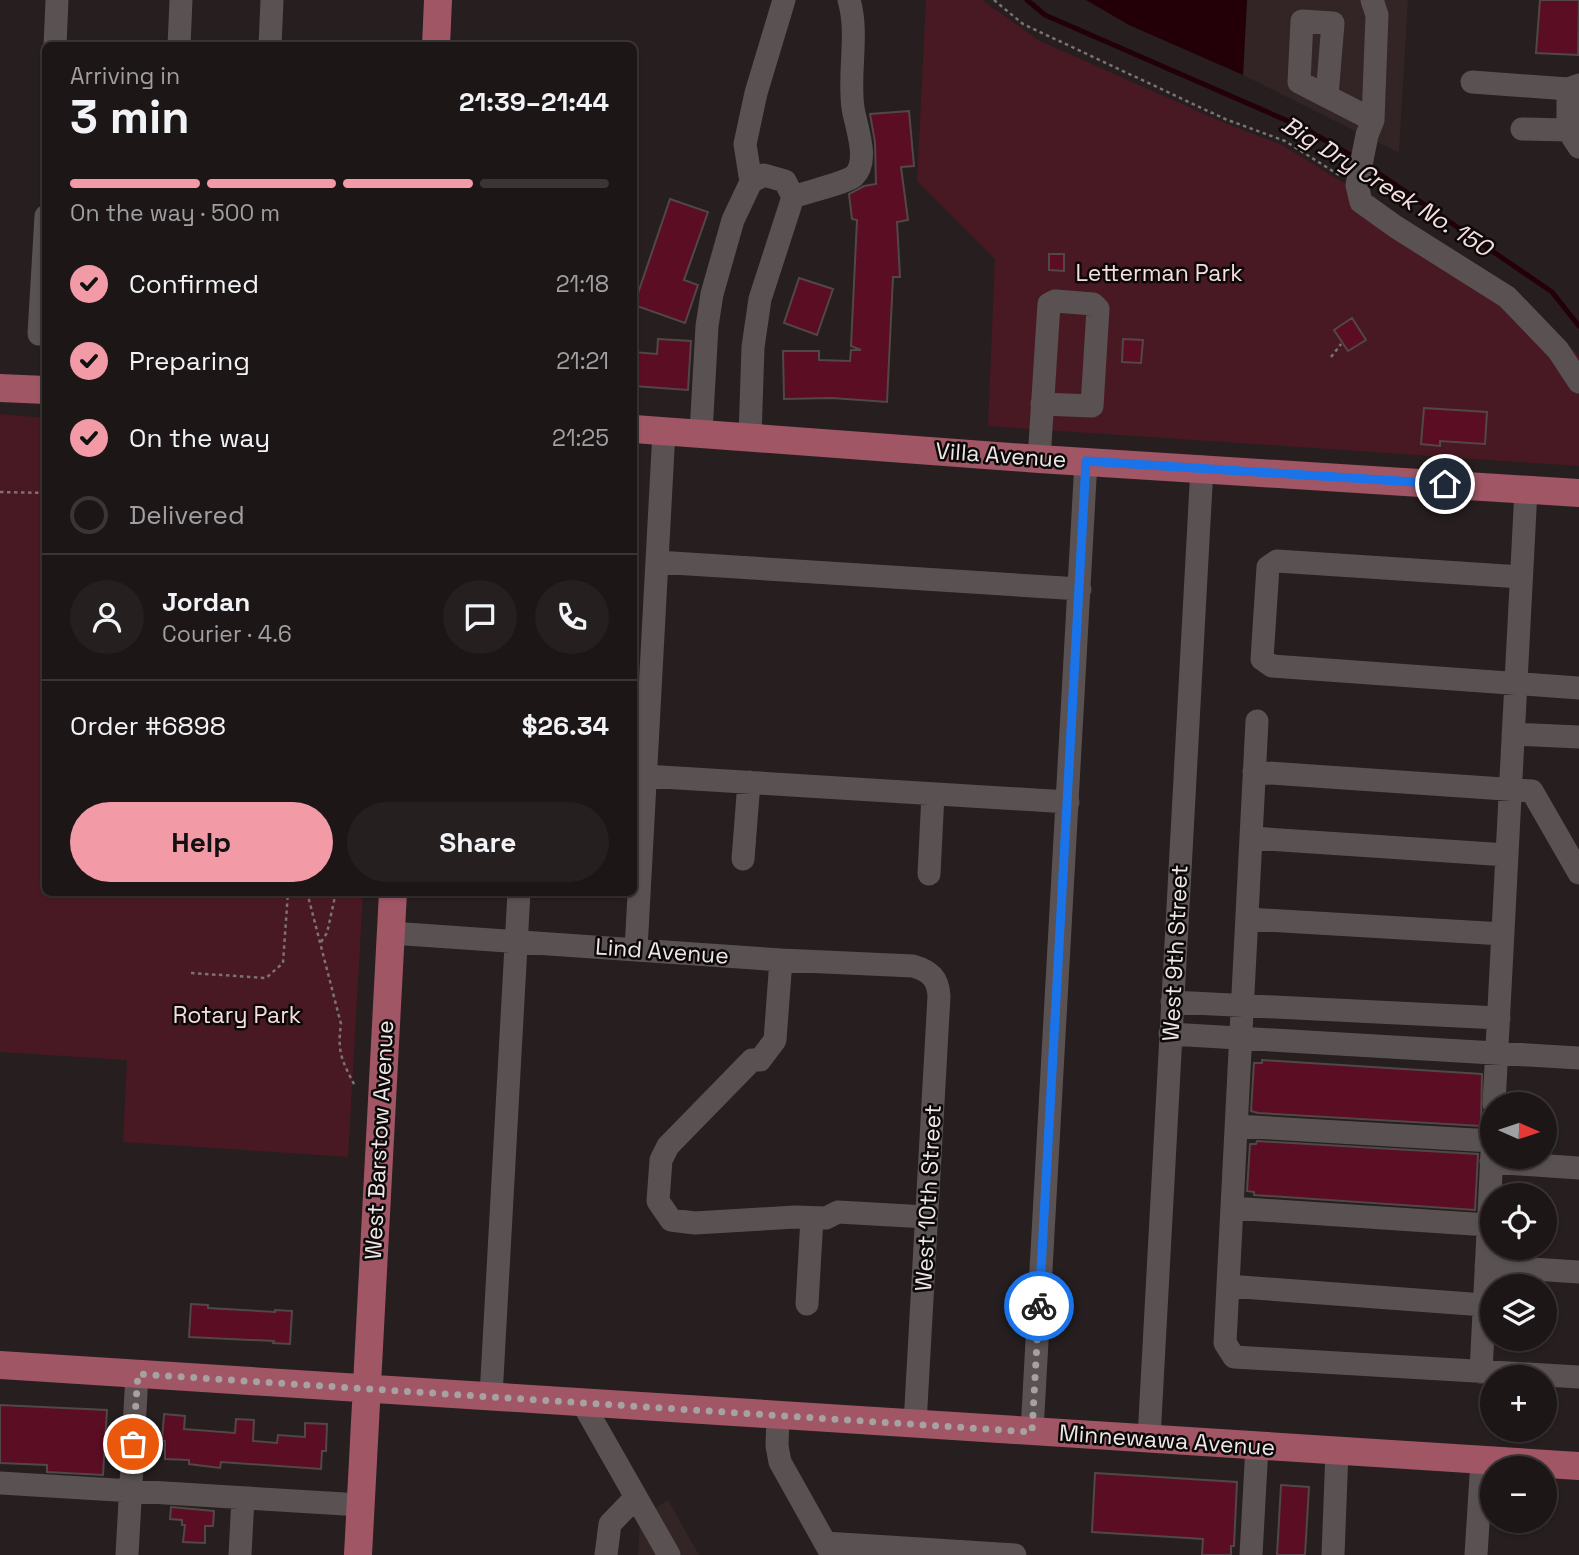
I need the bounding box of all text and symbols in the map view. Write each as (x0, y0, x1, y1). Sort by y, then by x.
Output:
text: Arriving in (70, 61, 180, 91)
text: 21:39–21:44 (459, 85, 609, 119)
text: 3 min (70, 88, 190, 146)
water label: Big Dry Creek No. 150 (1276, 109, 1500, 265)
text: On the way · 500 m (70, 198, 280, 228)
park label: Letterman Park (1075, 258, 1243, 288)
icon: check (70, 265, 108, 303)
text: Confirmed (129, 267, 259, 301)
text: 21:18 (556, 269, 609, 299)
icon: check (70, 342, 108, 380)
text: Preparing (129, 344, 250, 378)
text: 21:21 (556, 346, 609, 376)
icon: check (70, 419, 108, 457)
text: On the way (129, 421, 270, 455)
text: 21:25 (552, 423, 609, 453)
street label: Villa Avenue (935, 435, 1067, 475)
pin (1415, 454, 1475, 514)
icon: home (1426, 465, 1464, 503)
text: Delivered (129, 498, 245, 532)
button: person (70, 580, 144, 654)
button: chat (443, 580, 517, 654)
button: phone (535, 580, 609, 654)
text: Jordan (162, 585, 250, 619)
text: Courier · 4.6 (162, 619, 292, 649)
text: Order #6898 (70, 709, 226, 743)
text: $26.34 (522, 709, 609, 743)
button: Help (70, 802, 333, 882)
button: Share (347, 802, 609, 882)
street label: West 9th Street (1155, 864, 1195, 1042)
street label: Lind Avenue (594, 931, 730, 971)
park label: Rotary Park (173, 1000, 301, 1030)
street label: West Barstow Avenue (358, 1019, 400, 1261)
north arrow (1480, 1092, 1558, 1169)
map controls (1480, 1092, 1557, 1533)
street label: West 10th Street (908, 1104, 948, 1292)
button: locate (1480, 1183, 1557, 1260)
courier (1004, 1271, 1074, 1341)
button: layers (1480, 1274, 1557, 1351)
icon: bike (1020, 1287, 1058, 1325)
button: + (1480, 1365, 1557, 1442)
pin (103, 1414, 163, 1474)
street label: Minnewawa Avenue (1058, 1417, 1276, 1463)
icon: bag (114, 1425, 152, 1463)
button: − (1480, 1456, 1557, 1533)

